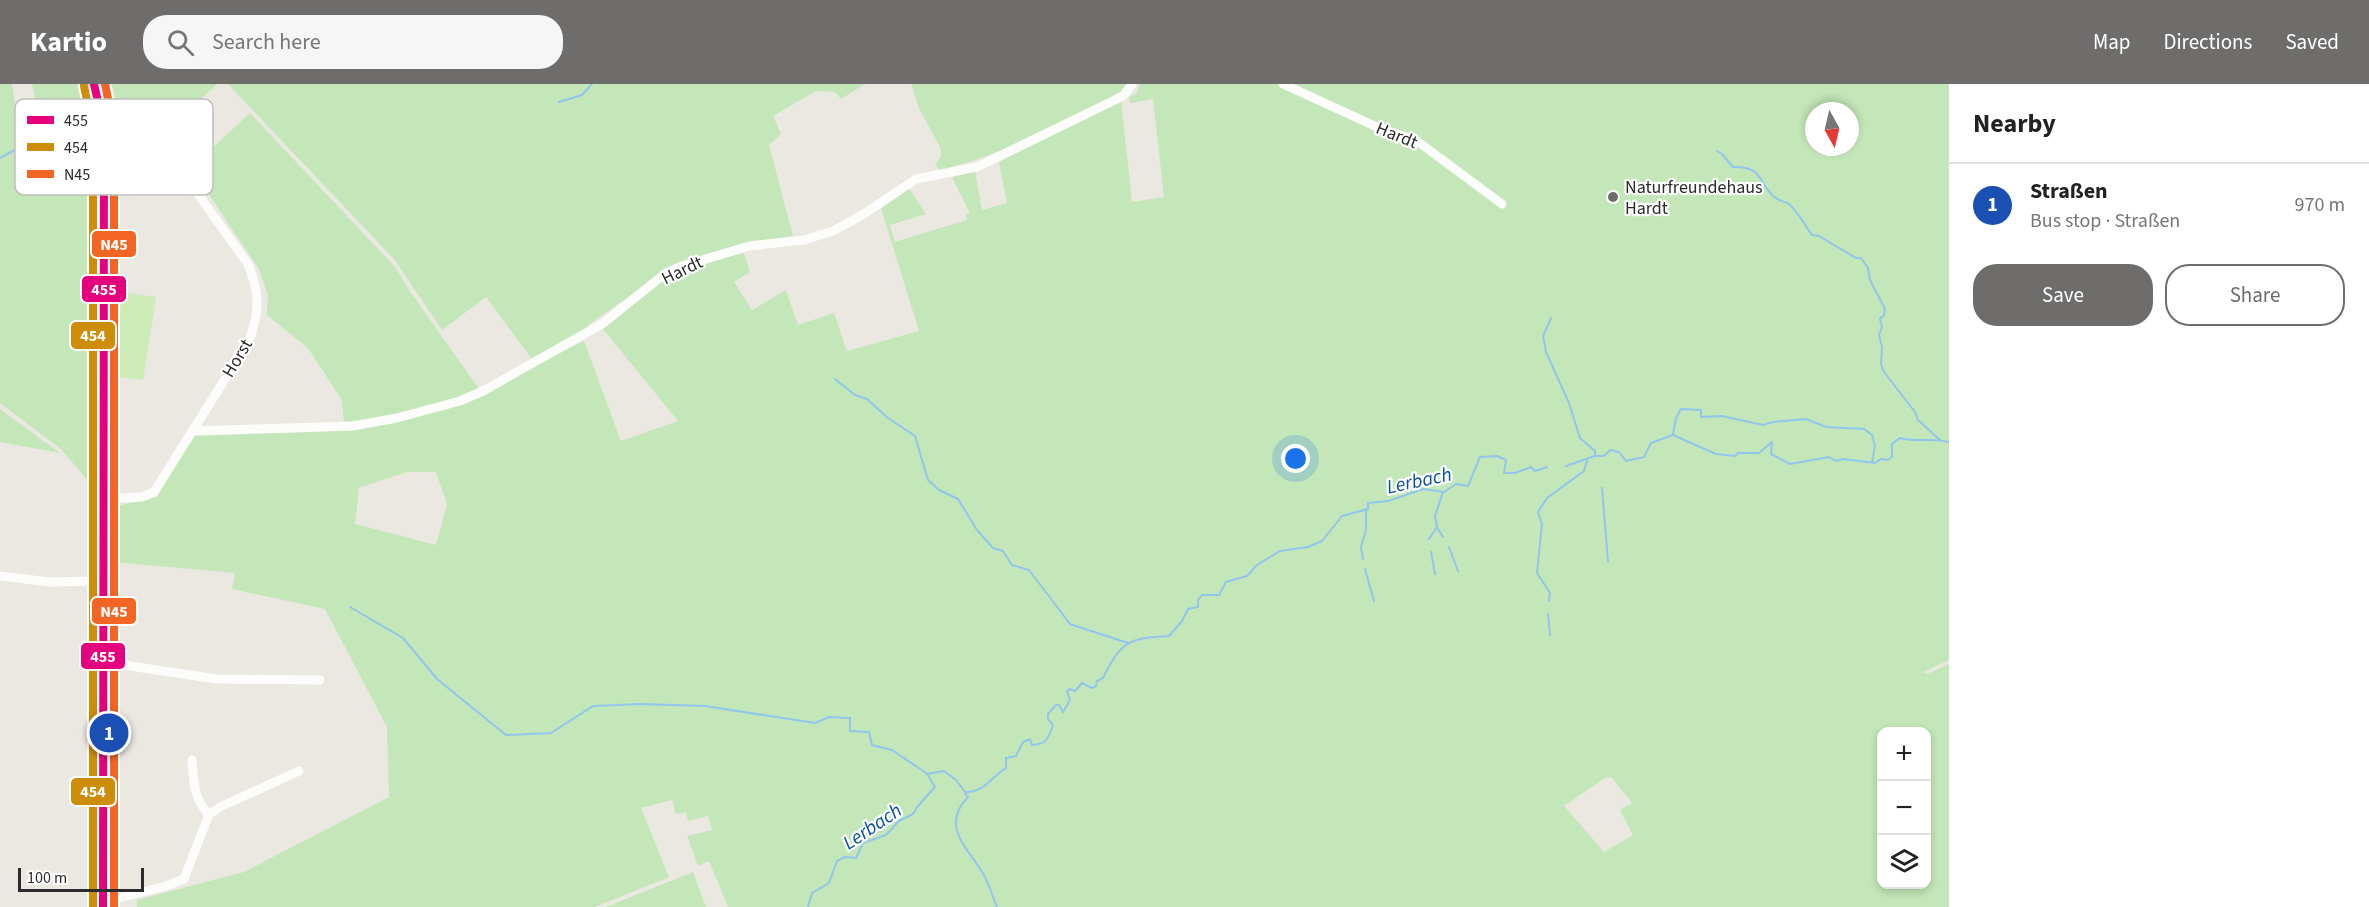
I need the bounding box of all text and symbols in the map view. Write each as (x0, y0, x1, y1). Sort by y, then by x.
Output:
search box (143, 15, 563, 69)
text: Kartio (30, 22, 107, 62)
icon: search (164, 26, 197, 59)
text: Search here (212, 26, 321, 58)
text: Map (2093, 27, 2131, 57)
text: Directions (2164, 27, 2252, 57)
text: Saved (2285, 27, 2339, 57)
legend (15, 99, 213, 195)
north arrow (1805, 102, 1859, 156)
text: Nearby (1973, 105, 2056, 142)
text: 455 (64, 110, 88, 132)
street label: Hardt (1372, 116, 1421, 155)
text: 454 (64, 137, 88, 159)
text: N45 (64, 164, 90, 186)
place label: Naturfreundehaus Hardt (1625, 175, 1763, 221)
text: Straßen (2030, 175, 2108, 207)
marker: Naturfreundehaus Hardt (1606, 190, 1620, 204)
text: 1 (1987, 191, 1998, 219)
text: 970 m (2295, 191, 2345, 219)
text: Bus stop · Straßen (2030, 207, 2180, 235)
line badge: N45 (91, 230, 137, 258)
text: N45 (100, 234, 128, 256)
street label: Hardt (657, 250, 707, 291)
button: Save (1973, 264, 2153, 326)
button: Share (2165, 264, 2345, 326)
line badge: 455 (81, 275, 127, 303)
text: 455 (91, 279, 117, 301)
line badge: 454 (70, 321, 116, 350)
text: 454 (80, 325, 106, 347)
street label: Horst (216, 334, 259, 382)
your location (1281, 444, 1310, 473)
water label: Lerbach (1384, 460, 1454, 502)
line badge: N45 (91, 597, 137, 625)
text: N45 (100, 601, 128, 623)
line badge: 455 (80, 642, 126, 670)
text: 455 (90, 646, 116, 668)
pin: 1 (90, 710, 128, 756)
map controls (1877, 727, 1931, 889)
button: + (1877, 727, 1931, 781)
line badge: 454 (70, 777, 116, 806)
text: 454 (80, 781, 106, 803)
button: − (1877, 781, 1931, 835)
water label: Lerbach (837, 797, 908, 857)
button: layers (1877, 835, 1931, 889)
scale bar (18, 865, 144, 892)
text: 100 m (27, 867, 67, 889)

